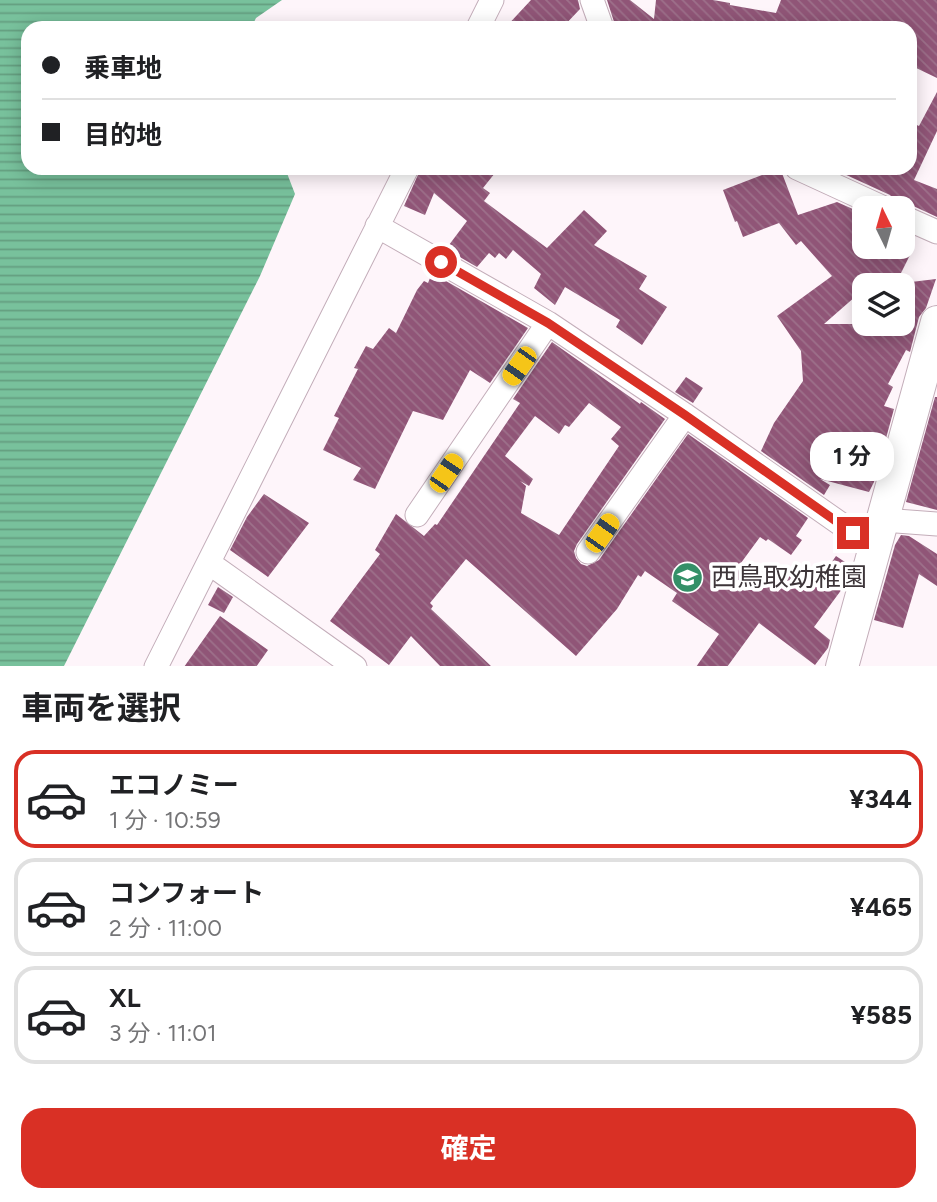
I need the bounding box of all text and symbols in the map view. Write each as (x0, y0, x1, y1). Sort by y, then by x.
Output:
text: 乗車地 (84, 52, 162, 84)
text: 目的地 (84, 119, 162, 151)
north arrow (852, 196, 915, 259)
map controls (852, 196, 915, 336)
route start (425, 246, 457, 278)
button: layers (852, 273, 915, 336)
car (499, 343, 540, 389)
callout: 1 分 (811, 432, 895, 480)
text: 1 分 (833, 442, 871, 470)
car (426, 450, 467, 496)
car (582, 510, 623, 556)
route end (837, 517, 869, 549)
school or university icon: 西鳥取幼稚園 (671, 560, 705, 594)
place label: 西鳥取幼稚園 (711, 561, 867, 593)
text: 車両を選択 (21, 689, 181, 727)
icon: car (25, 768, 88, 831)
text: エコノミー (109, 769, 239, 801)
text: ¥344 (849, 783, 912, 815)
text: 1 分 · 10:59 (109, 806, 221, 834)
icon: car (25, 876, 88, 939)
text: コンフォート (109, 877, 264, 909)
text: ¥465 (850, 891, 912, 923)
text: 2 分 · 11:00 (109, 914, 222, 942)
text: XL (109, 982, 141, 1014)
icon: car (25, 984, 88, 1047)
text: ¥585 (850, 999, 912, 1031)
text: 3 分 · 11:01 (109, 1019, 216, 1047)
button: 確定 (21, 1108, 916, 1188)

